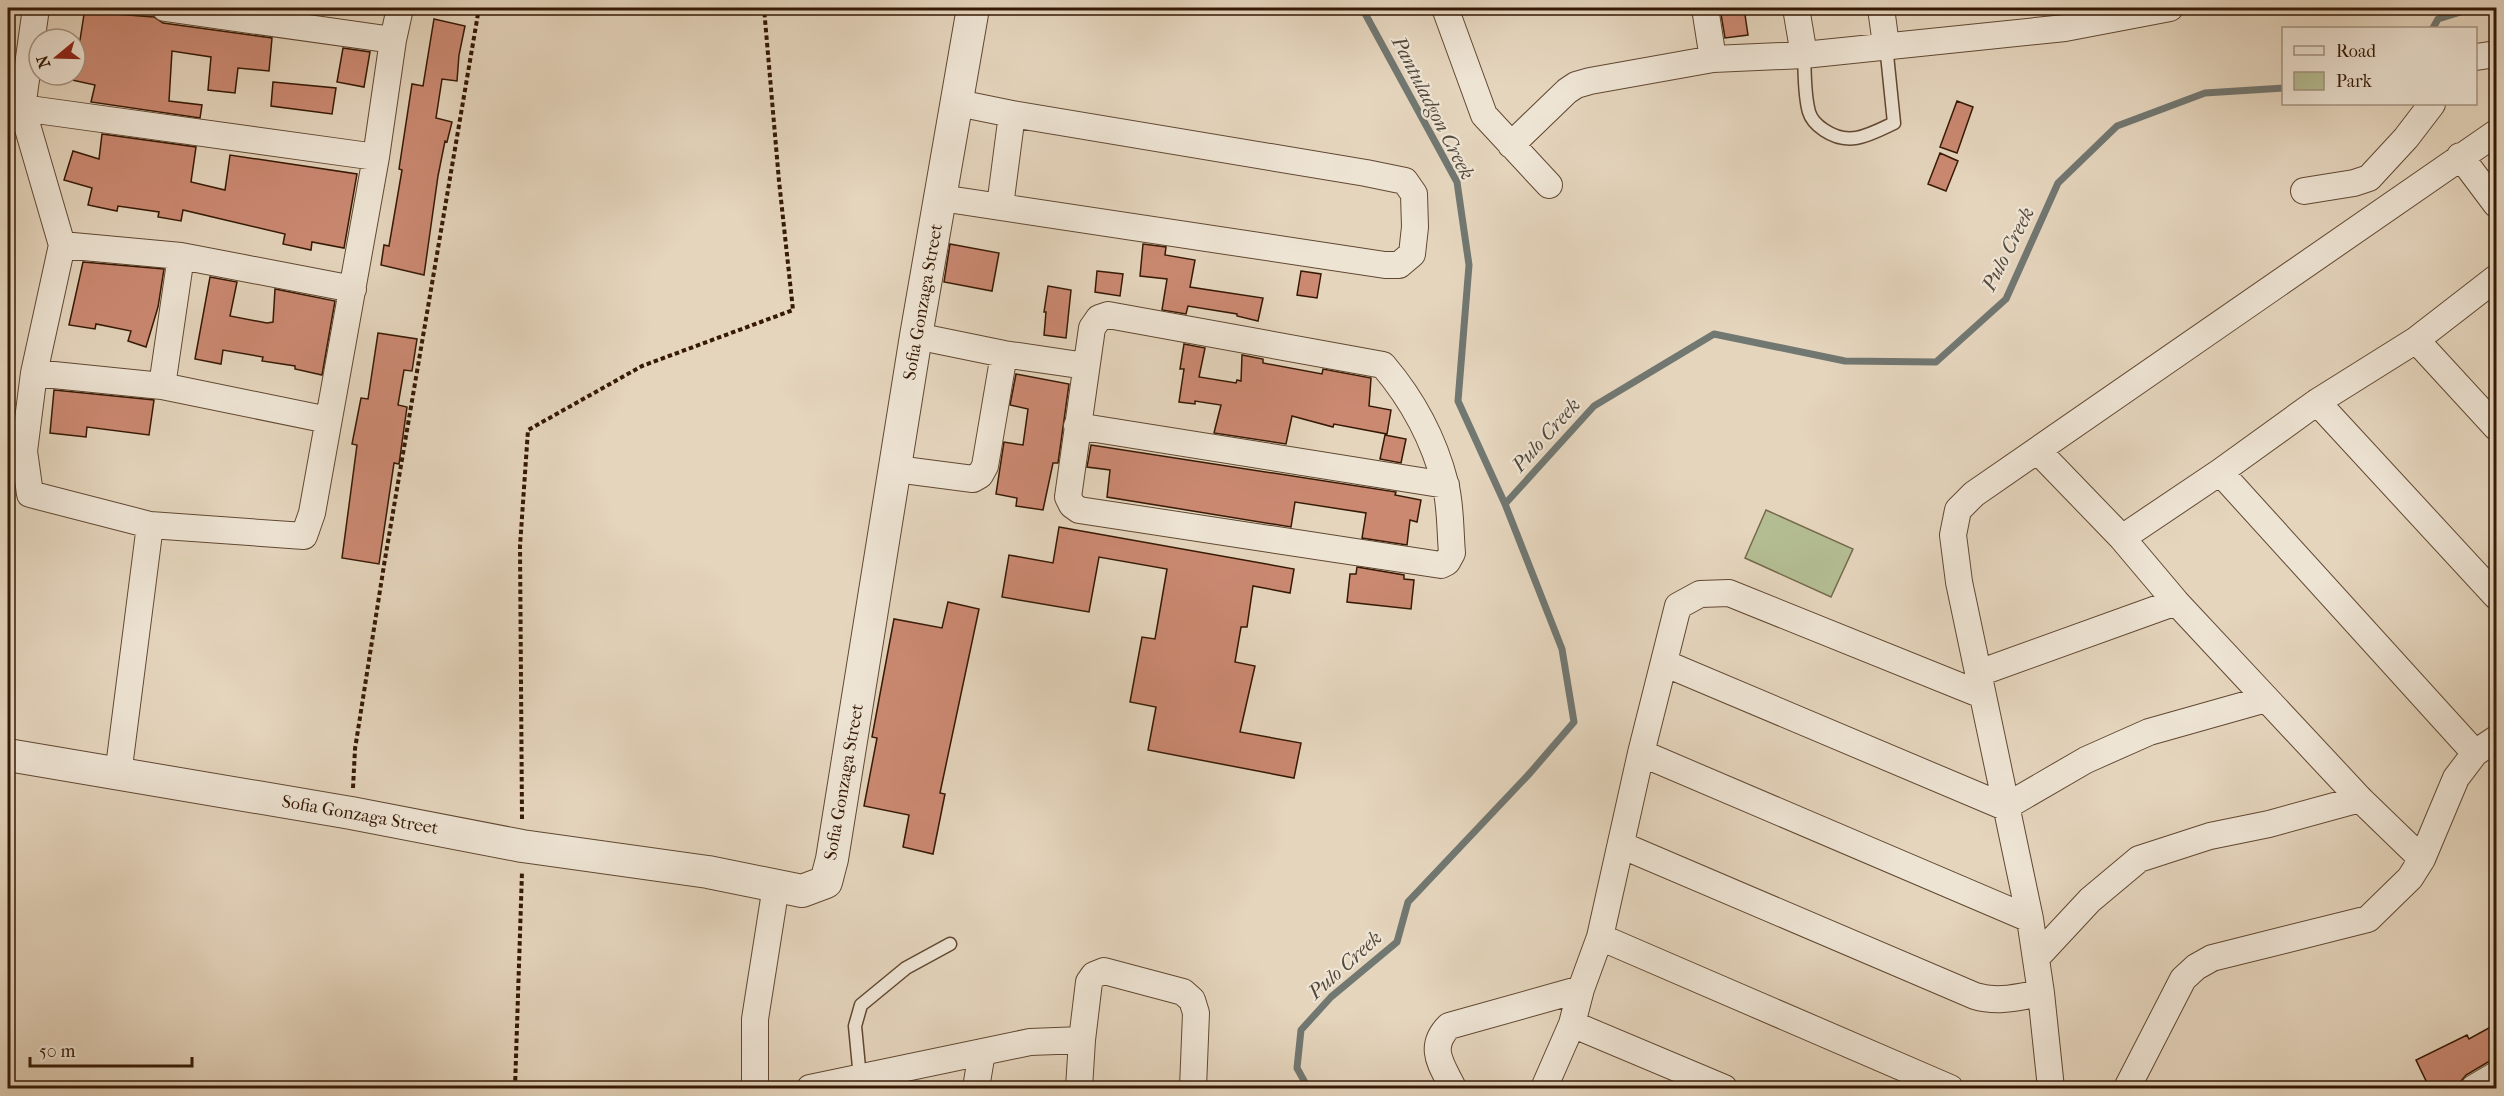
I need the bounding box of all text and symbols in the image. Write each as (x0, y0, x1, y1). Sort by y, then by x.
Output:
north arrow (27, 27, 87, 87)
legend (2282, 27, 2477, 105)
water label: Pantuladgon Creek (1387, 32, 1479, 183)
text: Road (2336, 41, 2376, 62)
text: N (32, 52, 54, 71)
text: Park (2336, 71, 2373, 92)
water label: Pulo Creek (1977, 203, 2039, 296)
street label: Sofia Gonzaga Street (899, 222, 947, 382)
water label: Pulo Creek (1506, 394, 1585, 477)
street label: Sofia Gonzaga Street (820, 702, 868, 862)
street label: Sofia Gonzaga Street (280, 791, 440, 839)
water label: Pulo Creek (1303, 926, 1386, 1005)
scale bar (30, 1030, 192, 1068)
text: 50 m (39, 1041, 76, 1062)

